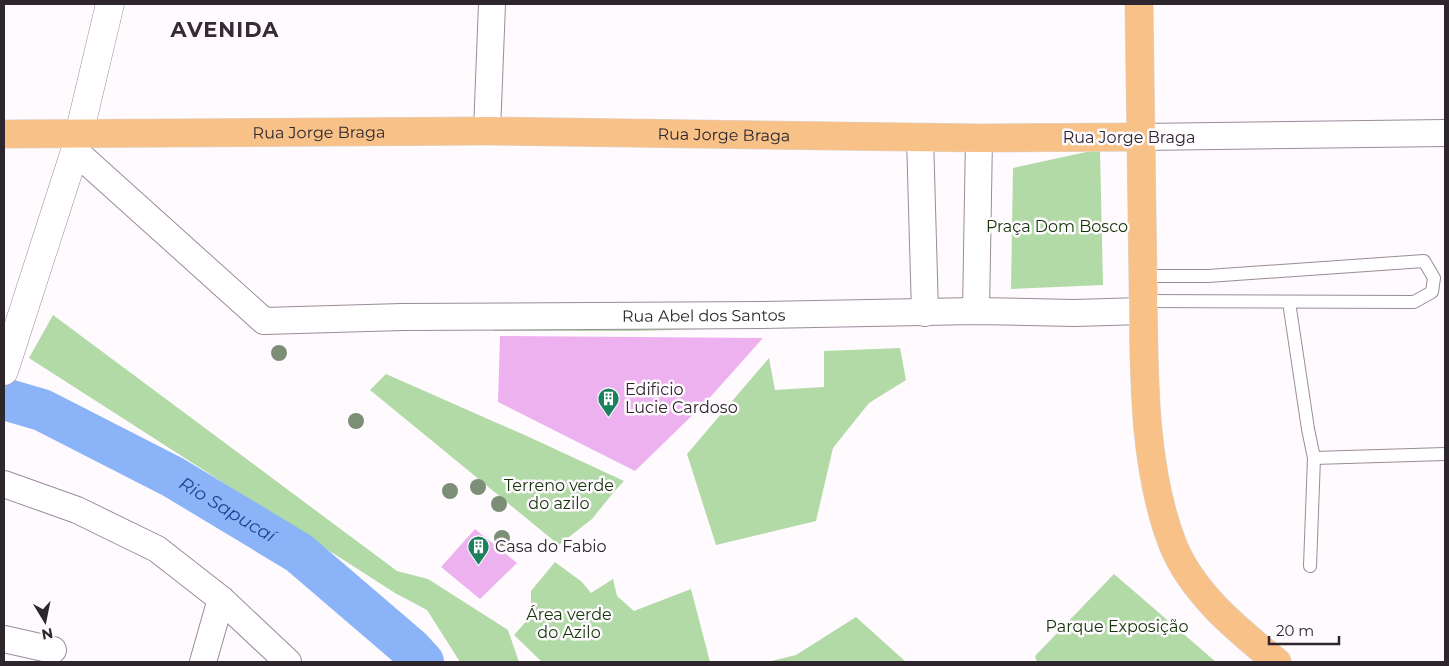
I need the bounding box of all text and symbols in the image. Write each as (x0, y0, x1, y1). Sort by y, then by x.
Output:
district label: AVENIDA (170, 17, 279, 42)
street label: Rua Jorge Braga (253, 123, 385, 142)
street label: Rua Jorge Braga (657, 124, 791, 145)
street label: Rua Jorge Braga (1063, 128, 1195, 147)
park label: Praça Dom Bosco (986, 217, 1128, 236)
street label: Rua Abel dos Santos (622, 306, 786, 326)
place label: Edificio Lucie Cardoso (625, 380, 738, 417)
building icon: Edificio Lucie Cardoso (597, 386, 621, 417)
water label: Rio Sapucaí (175, 472, 281, 548)
park label: Terreno verde do azilo (504, 476, 614, 513)
building icon: Casa do Fabio (467, 534, 491, 565)
place label: Casa do Fabio (495, 537, 607, 556)
north arrow (20, 596, 70, 646)
park label: Área verde do Azilo (526, 605, 612, 642)
scale bar (1269, 614, 1339, 646)
park label: Parque Exposição (1046, 617, 1188, 636)
text: 20 m (1276, 621, 1314, 640)
text: N (40, 624, 54, 644)

